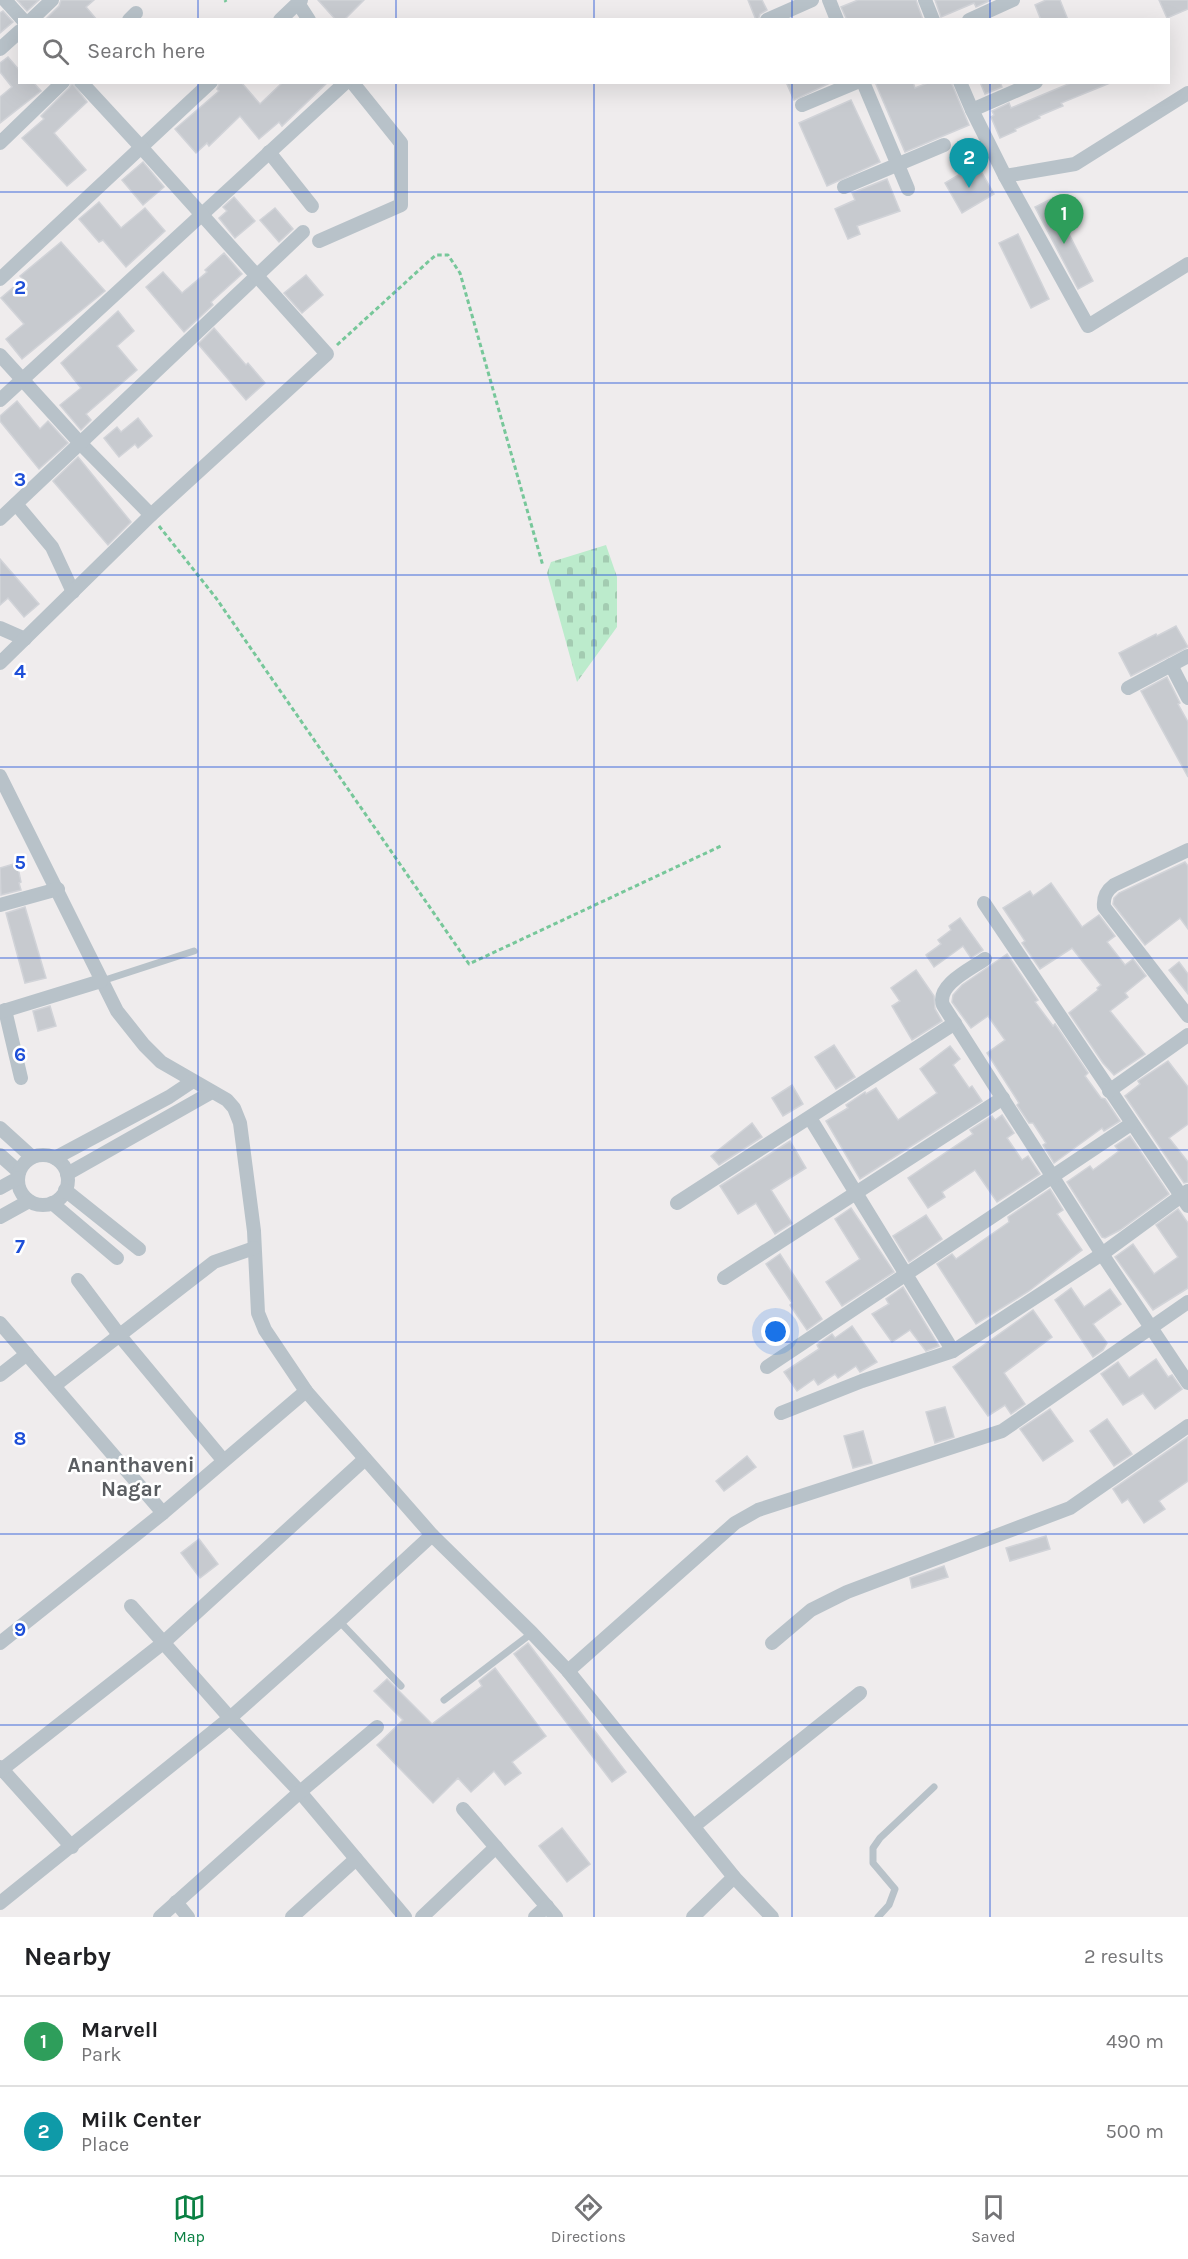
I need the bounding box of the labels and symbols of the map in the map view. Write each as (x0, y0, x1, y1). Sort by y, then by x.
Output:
pin: 2 (950, 138, 988, 188)
pin: 1 (1044, 194, 1084, 244)
text: 2 (14, 276, 26, 299)
text: 3 (14, 468, 26, 491)
text: 4 (14, 660, 26, 683)
text: 5 (14, 851, 26, 874)
text: 6 (14, 1043, 26, 1066)
text: 7 (15, 1235, 25, 1258)
your location (761, 1317, 790, 1346)
text: 8 (14, 1427, 26, 1450)
district label: Ananthaveni Nagar (67, 1453, 195, 1501)
text: 9 (14, 1618, 26, 1641)

